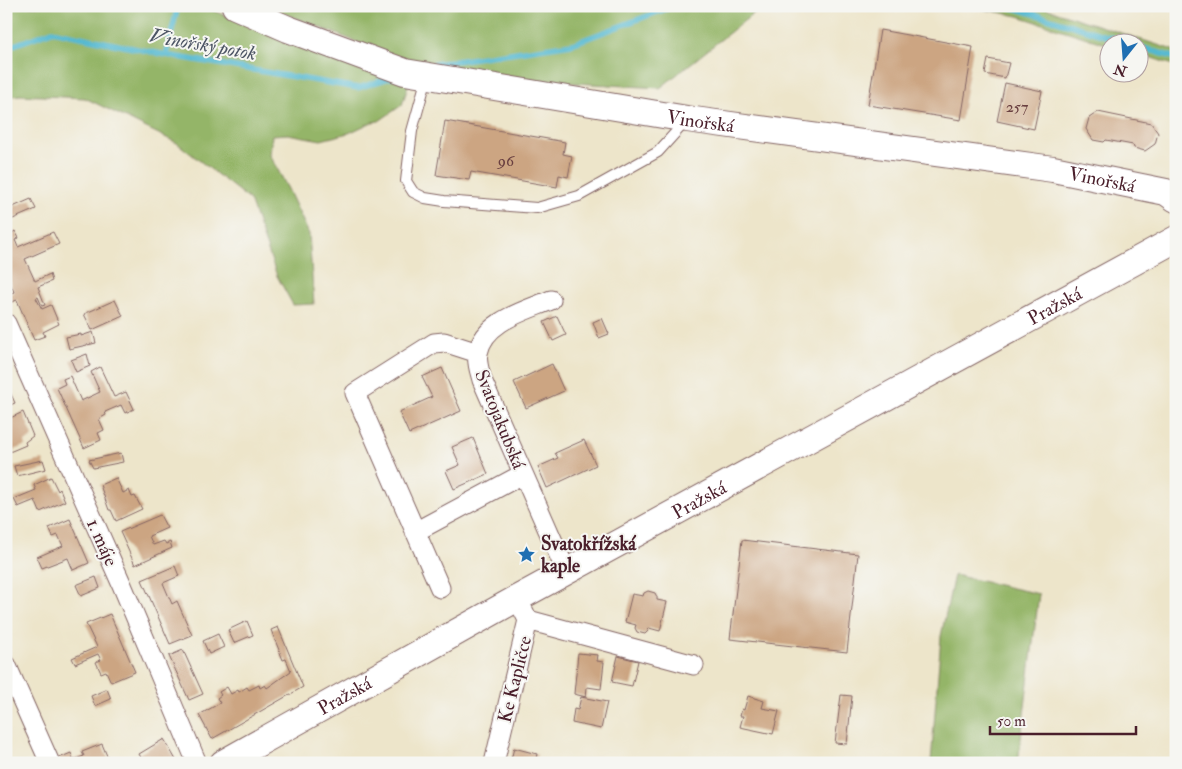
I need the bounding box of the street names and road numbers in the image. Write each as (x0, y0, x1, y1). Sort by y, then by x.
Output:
street label: Vinořská (665, 105, 736, 138)
street label: Vinořská (1067, 161, 1138, 199)
street label: Pražská (1023, 282, 1086, 331)
street label: Svatojakubská (469, 366, 531, 473)
street label: Pražská (668, 476, 731, 525)
street label: 1. máje (81, 515, 123, 570)
street label: Ke Kapličce (493, 633, 538, 725)
street label: Pražská (313, 671, 376, 721)

